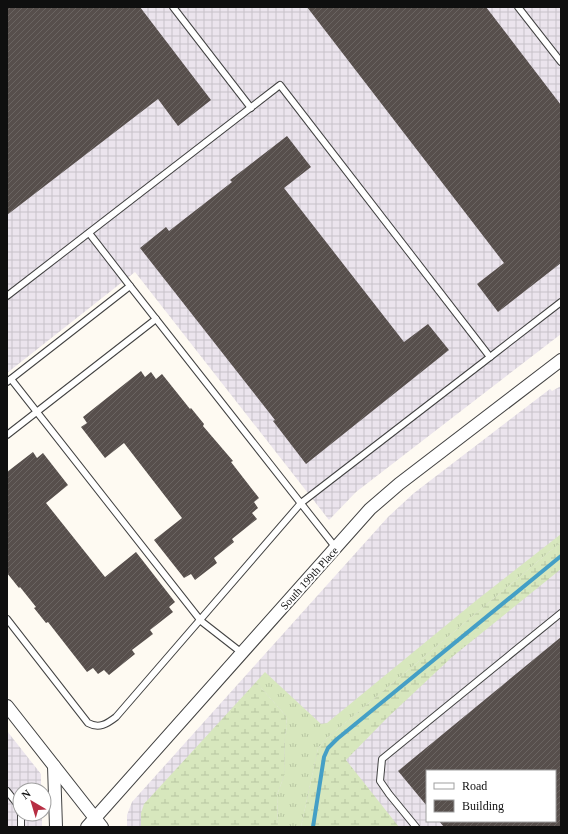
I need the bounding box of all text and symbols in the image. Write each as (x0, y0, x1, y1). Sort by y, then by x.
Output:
street label: South 199th Place (278, 544, 340, 612)
legend (426, 770, 556, 822)
text: Road (462, 779, 487, 793)
north arrow (12, 782, 52, 822)
text: N (19, 787, 33, 801)
text: Building (462, 799, 504, 813)

